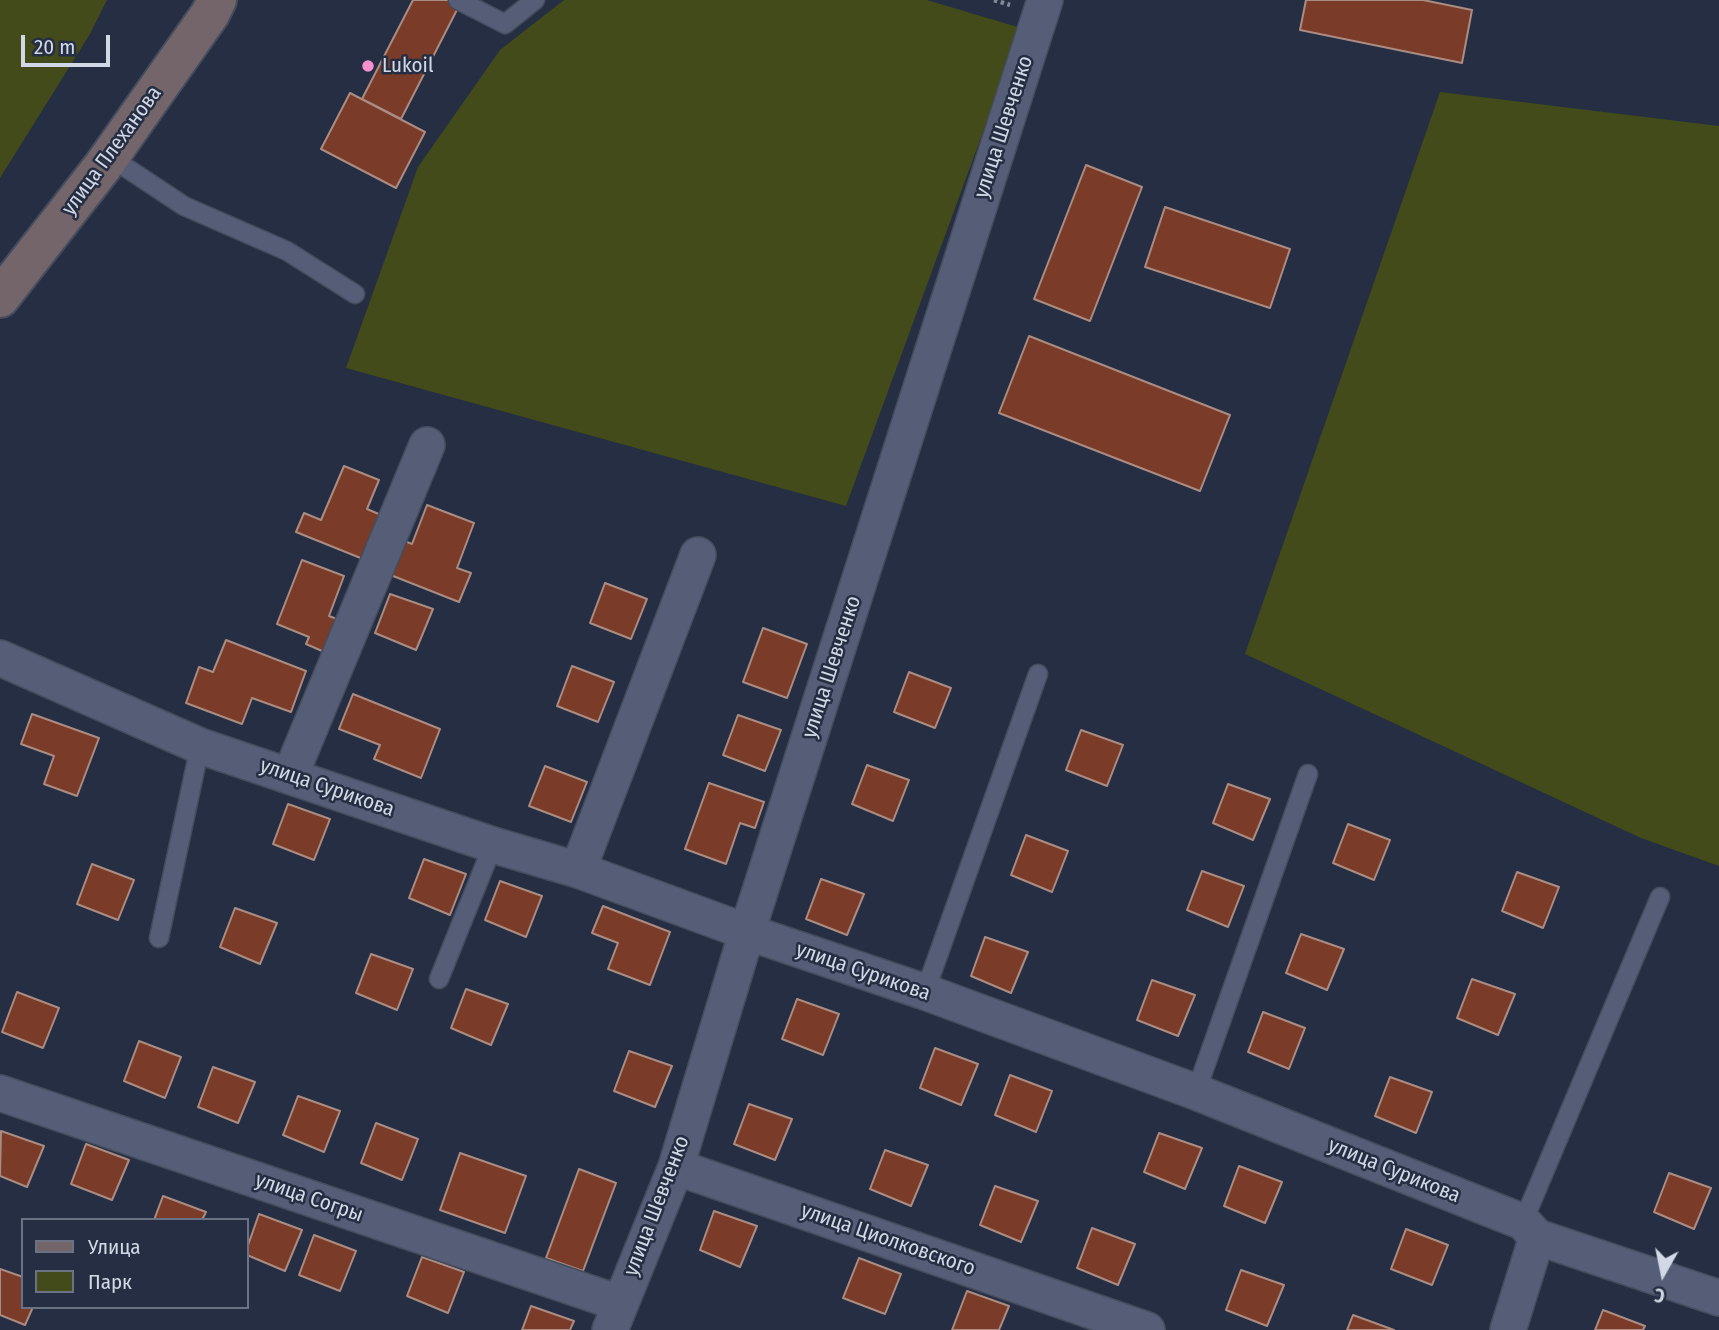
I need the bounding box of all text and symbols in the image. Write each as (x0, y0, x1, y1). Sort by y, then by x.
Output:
scale bar (24, 21, 114, 65)
text: 20 m (34, 34, 75, 60)
place label: Lukoil (382, 53, 433, 79)
street label: улица Шевченко (969, 53, 1039, 201)
marker: Lukoil (360, 58, 376, 74)
street label: улица Плеханова (57, 82, 167, 220)
street label: улица Шевченко (797, 593, 867, 741)
street label: улица Сурикова (257, 753, 397, 823)
street label: улица Сурикова (793, 937, 933, 1007)
street label: улица Шевченко (619, 1132, 695, 1280)
street label: улица Сурикова (1324, 1133, 1464, 1209)
street label: улица Согры (252, 1168, 366, 1228)
street label: улица Циолковского (798, 1198, 978, 1282)
legend (21, 1218, 248, 1309)
text: Улица (88, 1234, 141, 1260)
north arrow (1628, 1239, 1698, 1309)
text: Парк (88, 1269, 132, 1295)
text: С (1653, 1283, 1666, 1307)

